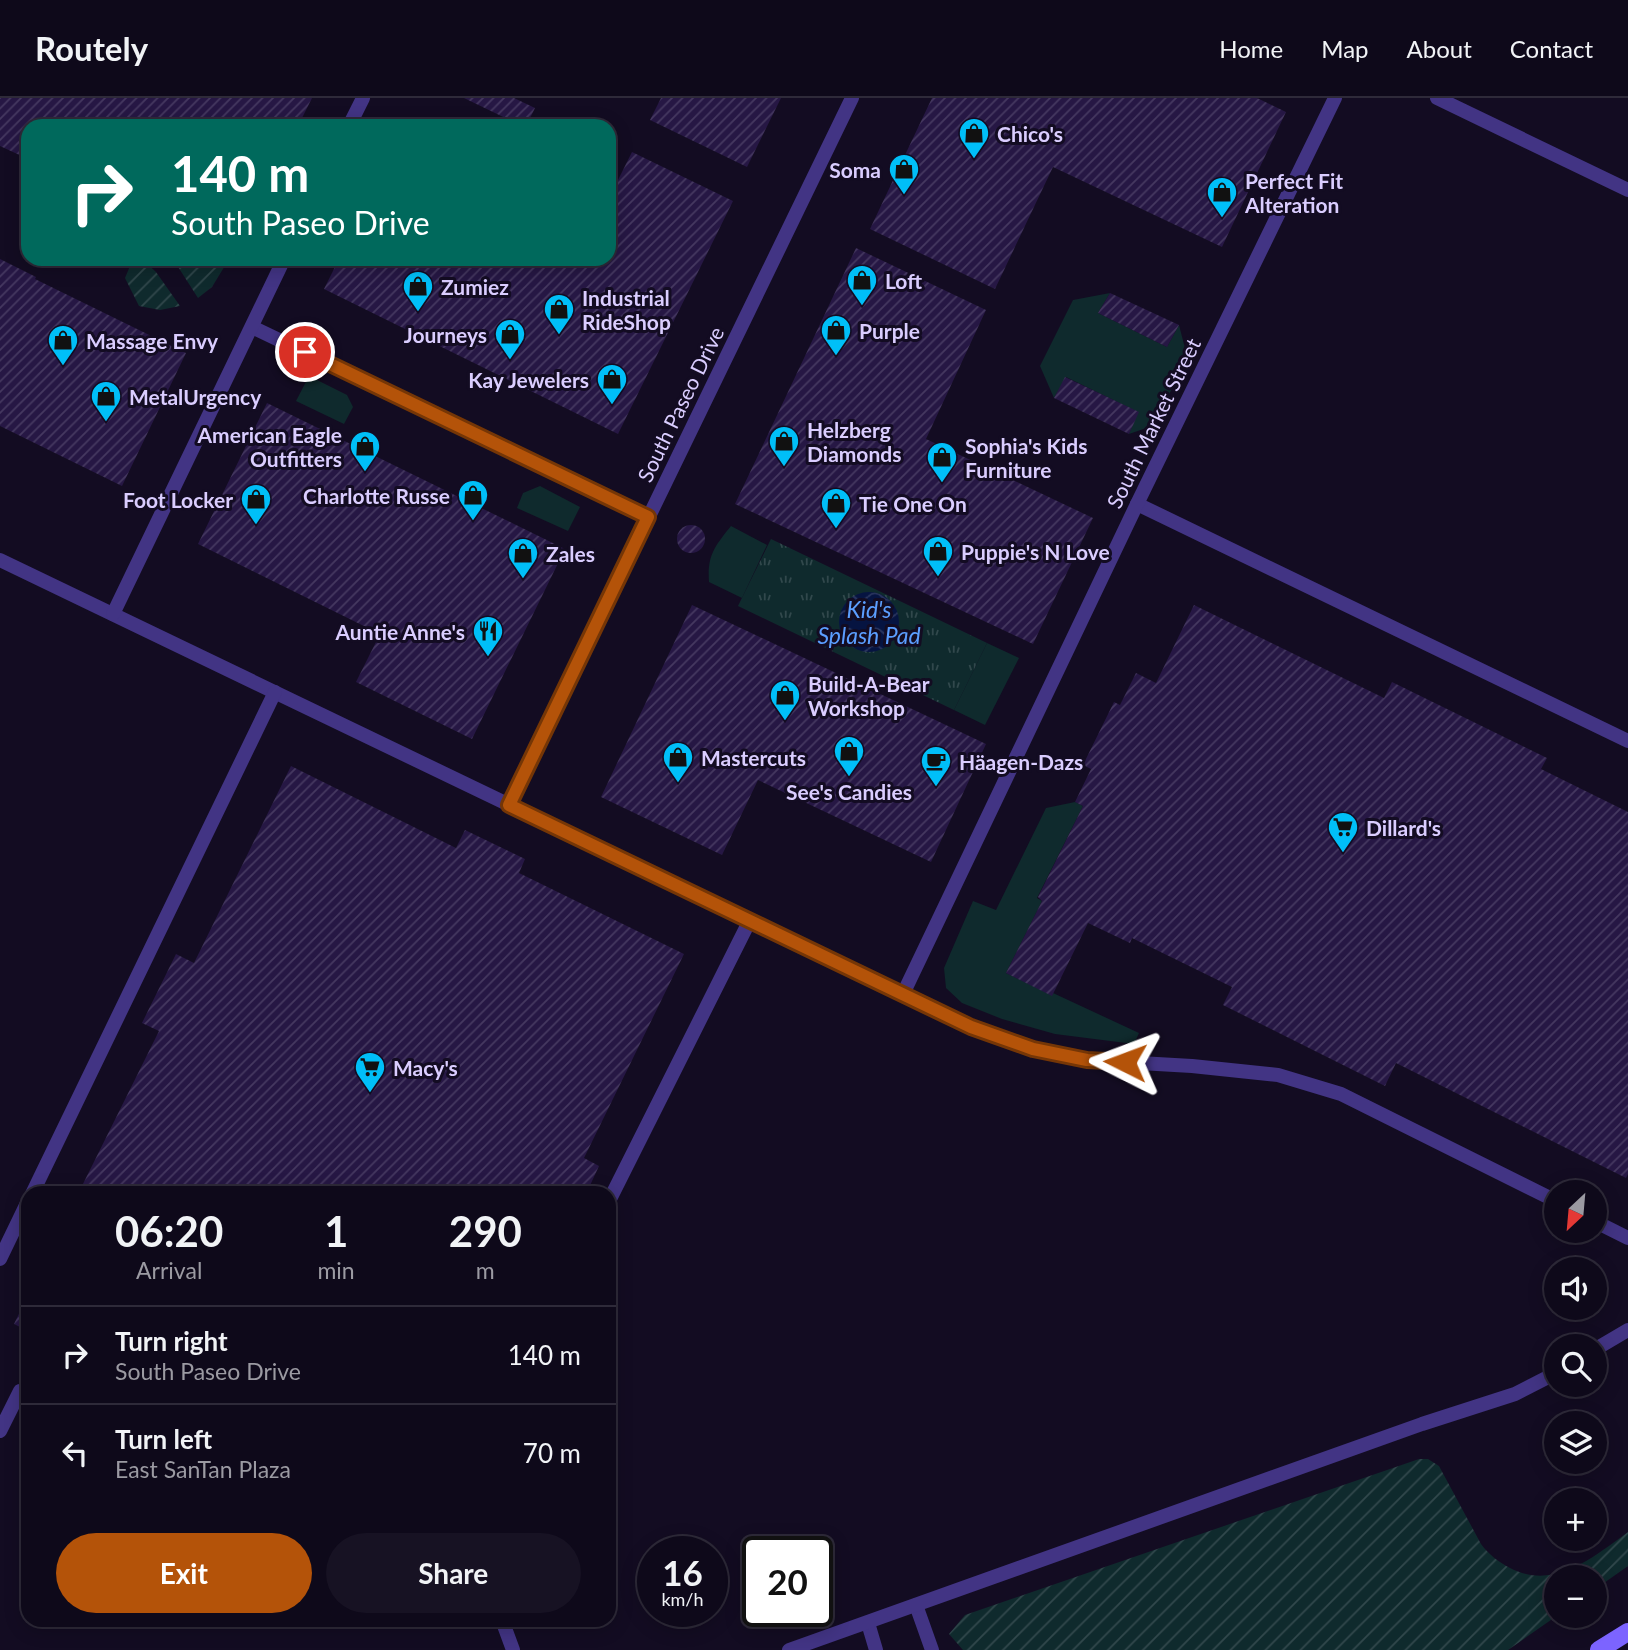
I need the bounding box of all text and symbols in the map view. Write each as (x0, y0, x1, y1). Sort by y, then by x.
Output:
text: Routely (35, 28, 148, 68)
text: Home (1219, 34, 1283, 63)
text: Map (1321, 34, 1369, 63)
text: About (1407, 34, 1472, 63)
text: Contact (1510, 34, 1593, 63)
shop icon: Chico's (957, 116, 991, 160)
place label: Chico's (997, 121, 1063, 146)
text: 140 m (171, 144, 309, 202)
icon: right (56, 147, 147, 238)
shop icon: Soma (887, 152, 921, 196)
place label: Soma (829, 157, 881, 182)
place label: Perfect Fit Alteration (1244, 168, 1343, 217)
shop icon: Perfect Fit Alteration (1205, 175, 1239, 219)
text: South Paseo Drive (171, 203, 430, 242)
shop icon: Loft (845, 263, 879, 307)
place label: Loft (885, 268, 922, 293)
shop icon: Zumiez (401, 269, 435, 313)
place label: Zumiez (441, 274, 509, 299)
place label: Industrial RideShop (582, 285, 671, 334)
shop icon: Industrial RideShop (542, 292, 576, 336)
shop icon: Purple (819, 313, 853, 357)
shop icon: Journeys (493, 317, 527, 361)
place label: Purple (859, 318, 920, 343)
pin (275, 322, 335, 382)
place label: Journeys (404, 322, 487, 347)
street label: South Paseo Drive (632, 322, 728, 486)
shop icon: Massage Envy (46, 323, 80, 367)
place label: Massage Envy (86, 328, 219, 353)
icon: arrive (286, 333, 324, 371)
street label: South Market Street (1101, 333, 1205, 512)
shop icon: Kay Jewelers (595, 362, 629, 406)
place label: Kay Jewelers (468, 367, 589, 392)
shop icon: MetalUrgency (89, 379, 123, 423)
place label: MetalUrgency (129, 384, 262, 409)
place label: Helzberg Diamonds (807, 417, 901, 466)
place label: American Eagle Outfitters (197, 422, 342, 471)
shop icon: Helzberg Diamonds (767, 424, 801, 468)
shop icon: American Eagle Outfitters (348, 429, 382, 473)
place label: Sophia's Kids Furniture (965, 433, 1087, 482)
shop icon: Sophia's Kids Furniture (925, 440, 959, 484)
shop icon: Charlotte Russe (456, 478, 490, 522)
shop icon: Foot Locker (239, 482, 273, 526)
place label: Charlotte Russe (303, 483, 450, 508)
shop icon: Tie One On (819, 486, 853, 530)
place label: Foot Locker (123, 487, 233, 512)
place label: Tie One On (859, 491, 967, 516)
shop icon: Puppie's N Love (921, 534, 955, 578)
shop icon: Zales (506, 536, 540, 580)
place label: Puppie's N Love (961, 539, 1110, 564)
place label: Zales (546, 541, 595, 566)
water label: Kid's Splash Pad (817, 595, 921, 649)
restaurant icon: Auntie Anne's (471, 614, 505, 658)
place label: Auntie Anne's (335, 619, 465, 644)
place label: Build-A-Bear Workshop (808, 671, 930, 720)
shop icon: Build-A-Bear Workshop (768, 678, 802, 722)
shop icon: See's Candies (832, 734, 866, 778)
shop icon: Mastercuts (661, 740, 695, 784)
cafe icon: Häagen-Dazs (919, 744, 953, 788)
place label: Mastercuts (701, 745, 806, 770)
place label: Häagen-Dazs (959, 749, 1083, 774)
place label: See's Candies (786, 779, 912, 804)
supermarket icon: Dillard's (1326, 810, 1360, 854)
place label: Dillard's (1366, 815, 1441, 840)
position arrow (1088, 1025, 1162, 1099)
supermarket icon: Macy's (353, 1050, 387, 1094)
place label: Macy's (393, 1055, 458, 1080)
north arrow (1544, 1180, 1606, 1242)
map controls (1544, 1180, 1607, 1628)
text: 06:20 (115, 1206, 223, 1256)
text: 1 (324, 1206, 348, 1256)
text: 290 (449, 1206, 522, 1256)
text: Arrival (136, 1256, 202, 1284)
text: min (317, 1256, 355, 1284)
text: m (476, 1256, 495, 1284)
button: sound (1544, 1257, 1607, 1320)
text: Turn right (115, 1325, 228, 1357)
button: search (1544, 1334, 1607, 1397)
icon: right (56, 1336, 94, 1374)
text: 140 m (508, 1339, 581, 1371)
text: South Paseo Drive (115, 1357, 301, 1385)
button: layers (1544, 1411, 1607, 1474)
text: Turn left (115, 1423, 212, 1455)
icon: left (56, 1434, 94, 1472)
text: 70 m (523, 1437, 581, 1469)
text: East SanTan Plaza (115, 1455, 291, 1483)
button: + (1544, 1488, 1607, 1551)
button: Exit (56, 1533, 312, 1613)
button: Share (326, 1533, 581, 1613)
speed limit sign: 20 (742, 1536, 833, 1627)
text: 16 (662, 1551, 703, 1593)
button: − (1544, 1565, 1607, 1628)
text: km/h (661, 1588, 704, 1610)

